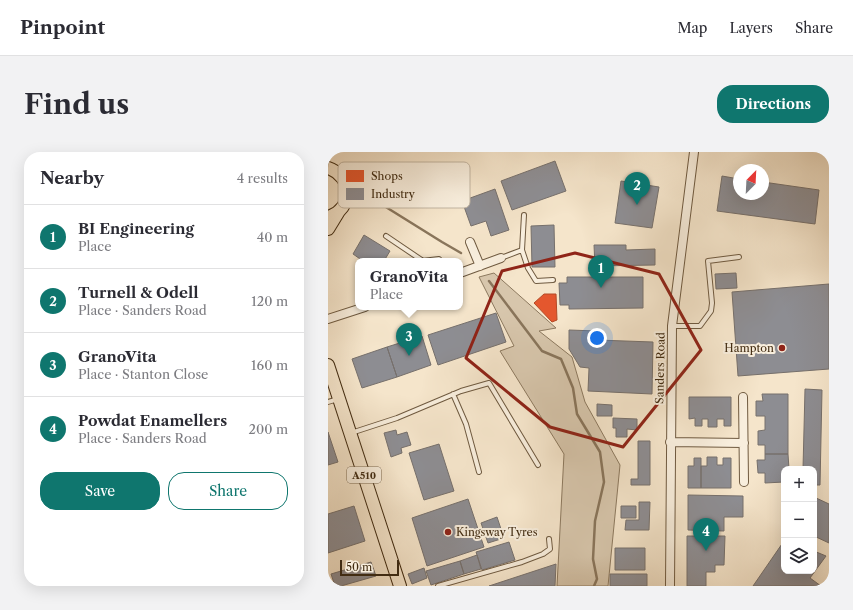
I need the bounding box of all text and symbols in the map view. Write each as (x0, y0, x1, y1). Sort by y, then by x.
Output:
text: Pinpoint (20, 16, 105, 39)
text: Map (677, 19, 707, 37)
text: Layers (729, 19, 773, 37)
text: Share (795, 19, 833, 37)
button: Directions (717, 85, 829, 123)
text: Find us (24, 87, 129, 121)
legend (338, 162, 470, 208)
north arrow (733, 164, 769, 200)
text: Nearby (40, 168, 104, 188)
text: Shops (371, 169, 403, 183)
text: 4 results (237, 170, 288, 186)
pin: 2 (624, 172, 650, 205)
text: Industry (371, 187, 416, 201)
text: BI Engineering (78, 219, 194, 238)
text: 1 (50, 229, 56, 245)
text: 40 m (257, 229, 288, 245)
text: Place (78, 238, 111, 254)
pin: 1 (588, 255, 614, 288)
popup (355, 258, 463, 310)
text: GranoVita (370, 267, 448, 286)
text: Turnell & Odell (78, 283, 198, 302)
text: Place (370, 286, 403, 302)
text: 2 (49, 293, 57, 309)
text: 120 m (251, 293, 288, 309)
text: Place · Sanders Road (78, 302, 207, 318)
pin: 3 (396, 323, 422, 356)
your location (587, 328, 607, 348)
street label: Sanders Road (652, 332, 668, 404)
place label: Hampton (724, 341, 774, 355)
marker: Hampton (777, 343, 787, 353)
text: GranoVita (78, 347, 157, 366)
text: 3 (49, 357, 57, 373)
text: 160 m (251, 357, 288, 373)
text: Place · Stanton Close (78, 366, 208, 382)
text: Powdat Enamellers (78, 411, 227, 430)
text: 4 (49, 421, 57, 437)
text: 200 m (248, 421, 288, 437)
text: Place · Sanders Road (78, 430, 207, 446)
map controls (781, 466, 817, 574)
button: + (781, 466, 817, 502)
road number: A510 (347, 467, 381, 483)
button: Save (40, 472, 160, 510)
button: Share (168, 472, 288, 510)
button: − (781, 502, 817, 538)
pin: 4 (693, 518, 719, 551)
place label: Kingsway Tyres (456, 525, 538, 539)
marker: Kingsway Tyres (443, 527, 453, 537)
button: layers (781, 538, 817, 574)
scale bar (340, 558, 399, 577)
text: 50 m (346, 560, 372, 574)

